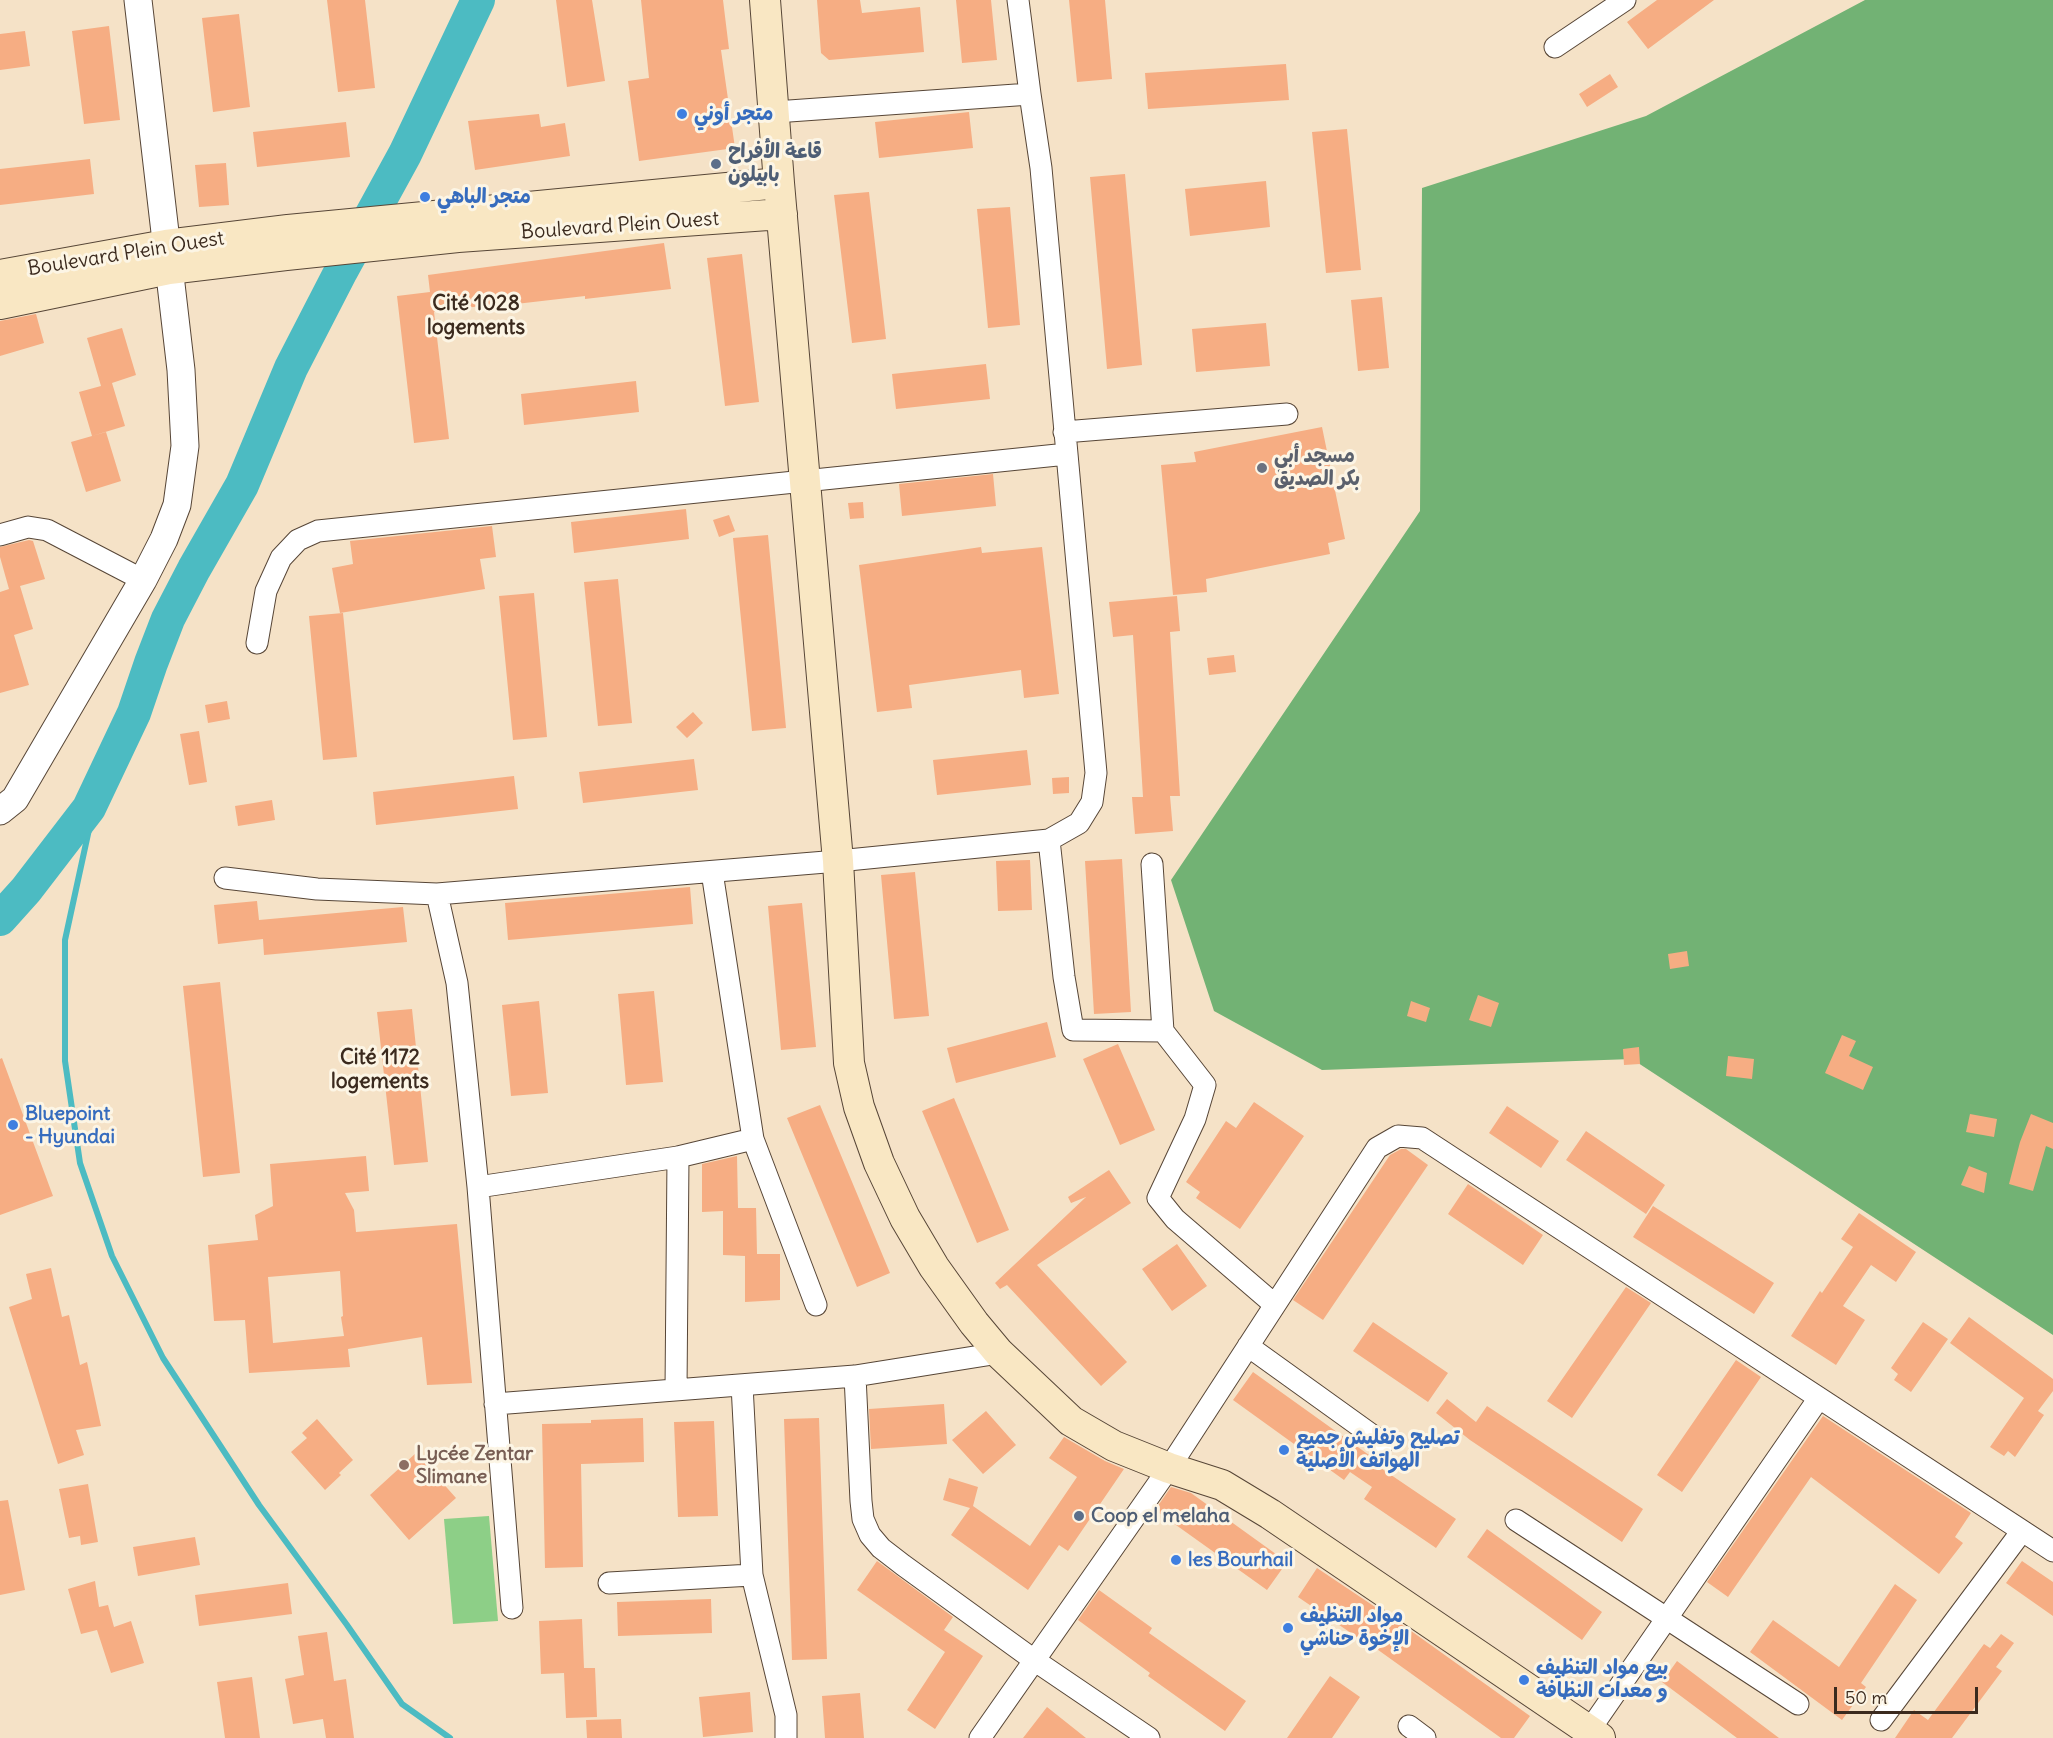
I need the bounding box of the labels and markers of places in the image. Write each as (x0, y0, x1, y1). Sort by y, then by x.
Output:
place label: متجر أوني (694, 102, 773, 126)
marker: متجر أوني (675, 107, 689, 121)
place label: قاعة الأفراح بابيلون (728, 140, 822, 187)
marker: قاعة الأفراح بابيلون (709, 157, 723, 171)
place label: متجر الباهي (437, 185, 531, 209)
marker: متجر الباهي (418, 190, 432, 204)
place label: مسجد أبي بكر الصديق (1274, 444, 1360, 491)
marker: مسجد أبي بكر الصديق (1255, 461, 1269, 475)
place label: Bluepoint - Hyundai (25, 1102, 115, 1149)
marker: Bluepoint - Hyundai (6, 1118, 20, 1132)
place label: تصليح وتفليش جميع الهواتف الأصلية (1296, 1426, 1460, 1473)
place label: Lycée Zentar Slimane (416, 1442, 533, 1489)
marker: تصليح وتفليش جميع الهواتف الأصلية (1277, 1443, 1291, 1457)
marker: Lycée Zentar Slimane (397, 1458, 411, 1472)
place label: Coop el melaha (1091, 1504, 1230, 1528)
marker: Coop el melaha (1072, 1509, 1086, 1523)
place label: les Bourhail (1188, 1548, 1293, 1572)
marker: les Bourhail (1169, 1553, 1183, 1567)
place label: مواد التنظيف الإخوة حناشي (1300, 1604, 1409, 1651)
marker: مواد التنظيف الإخوة حناشي (1281, 1621, 1295, 1635)
place label: بيع مواد التنظيف و معدات النظافة (1536, 1656, 1668, 1703)
marker: بيع مواد التنظيف و معدات النظافة (1517, 1673, 1531, 1687)

